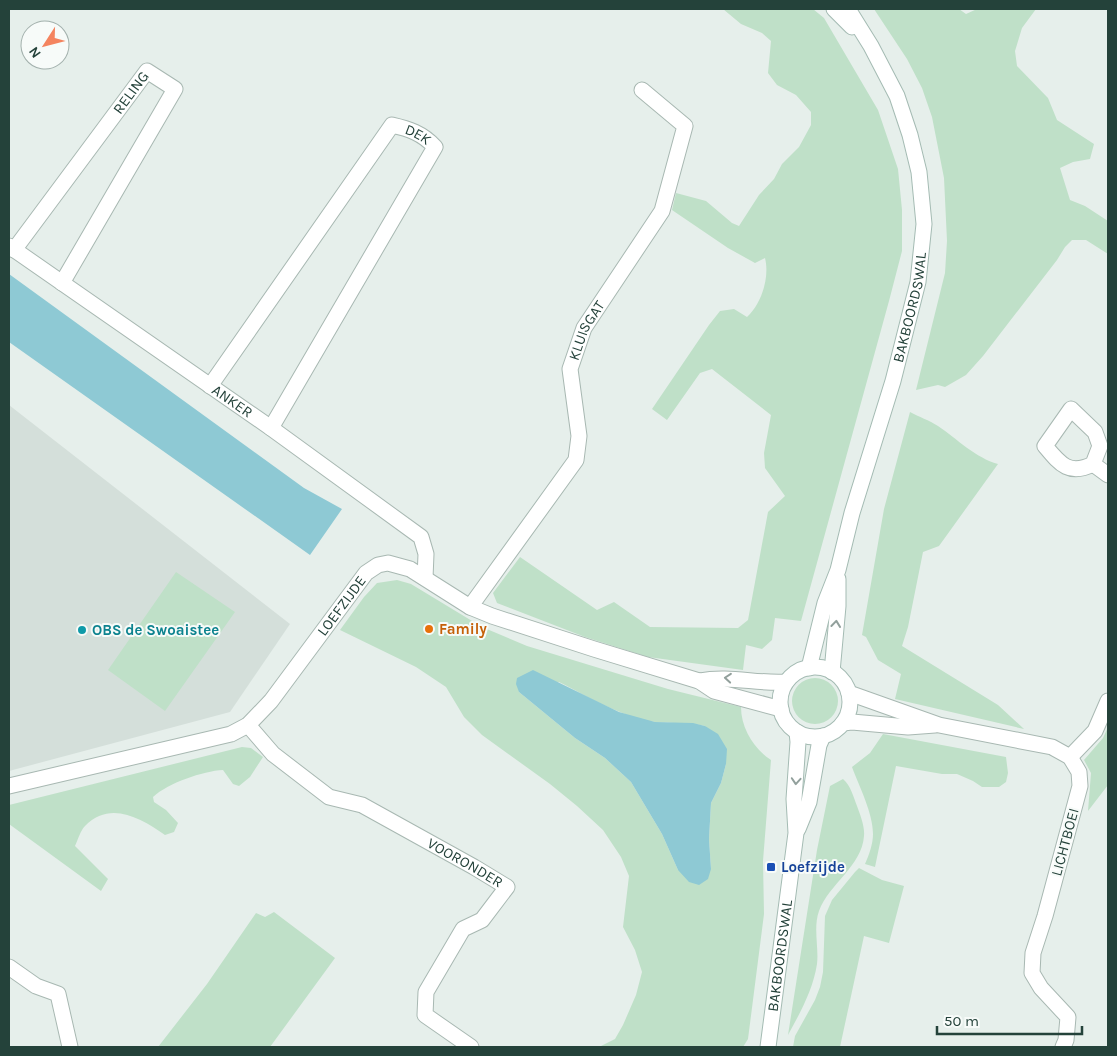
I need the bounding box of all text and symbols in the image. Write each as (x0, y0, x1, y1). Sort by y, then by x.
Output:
north arrow (20, 20, 70, 70)
text: N (25, 43, 45, 61)
street label: RELING (109, 68, 153, 118)
street label: DEK (402, 120, 435, 149)
street label: BAKBOORDSWAL (889, 251, 930, 364)
street label: KLUISGAT (565, 297, 609, 363)
street label: ANKER (209, 381, 256, 422)
street label: LOEFZIJDE (313, 572, 370, 640)
one-way arrow (830, 619, 841, 627)
place label: Family (439, 620, 487, 638)
place label: OBS de Swoaistee (92, 621, 219, 639)
marker: Family (423, 623, 435, 635)
marker: OBS de Swoaistee (76, 624, 88, 636)
one-way arrow (724, 673, 732, 684)
one-way arrow (790, 777, 801, 785)
street label: LICHTBOEI (1047, 806, 1083, 878)
street label: VOORONDER (424, 834, 506, 891)
place label: Loefzijde (781, 858, 845, 876)
marker: Loefzijde (765, 861, 777, 873)
street label: BAKBOORDSWAL (764, 899, 796, 1013)
scale bar (937, 1004, 1082, 1036)
text: 50 m (944, 1012, 979, 1030)

